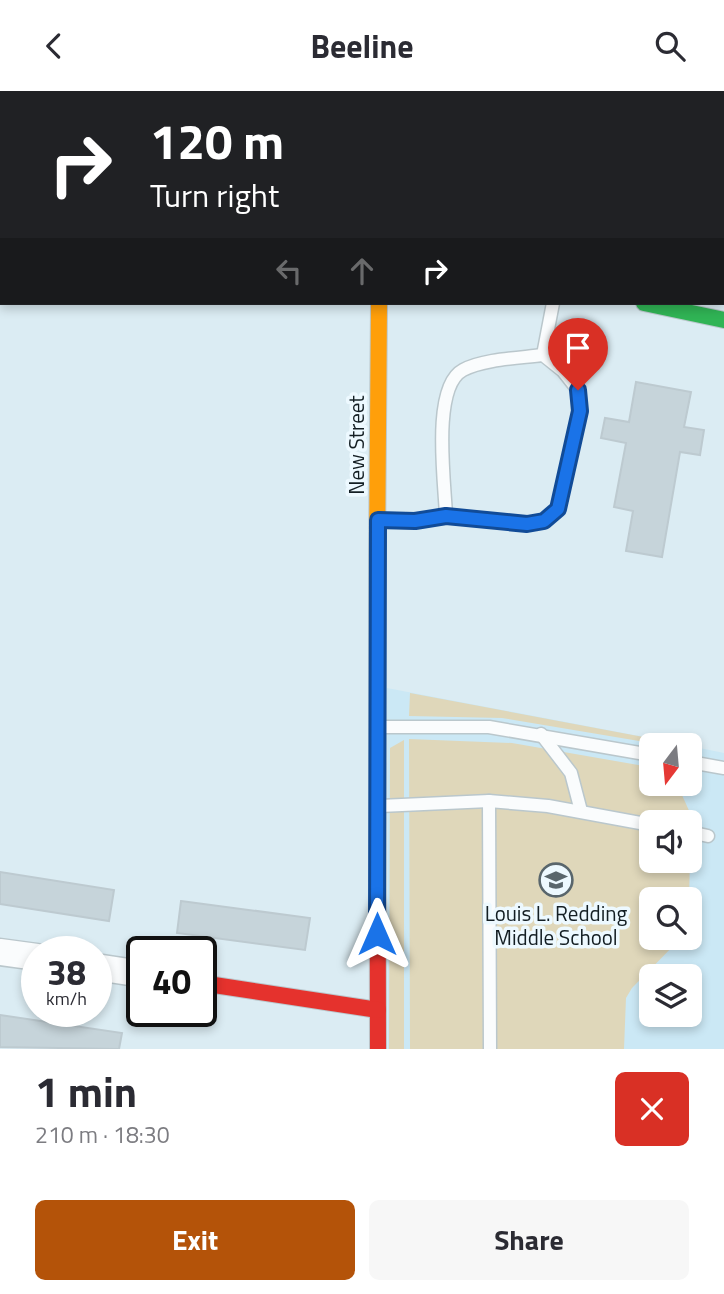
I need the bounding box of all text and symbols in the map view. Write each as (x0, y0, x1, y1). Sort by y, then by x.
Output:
text: Beeline (310, 22, 414, 70)
icon: back (35, 27, 73, 65)
icon: search (651, 27, 689, 65)
text: 120 m (150, 103, 284, 178)
icon: right (35, 119, 126, 210)
text: Turn right (150, 171, 279, 219)
icon: left (270, 252, 308, 290)
icon: ahead (343, 252, 381, 290)
icon: right (416, 252, 454, 290)
pin (548, 318, 608, 390)
icon: arrive (559, 329, 597, 367)
street label: New Street (340, 395, 372, 495)
north arrow (639, 733, 702, 796)
map controls (639, 733, 702, 1027)
button: sound (639, 810, 702, 873)
school or university icon: Louis L. Redding Middle School (537, 861, 575, 899)
button: search (639, 887, 702, 950)
position arrow (340, 897, 414, 971)
place label: Louis L. Redding Middle School (485, 897, 628, 953)
speed limit sign: 40 (126, 936, 217, 1027)
text: 38 (47, 945, 86, 999)
button: layers (639, 964, 702, 1027)
text: km/h (46, 985, 87, 1012)
text: 1 min (35, 1059, 137, 1123)
button: close (615, 1072, 689, 1146)
text: 210 m · 18:30 (35, 1117, 170, 1152)
button: Exit (35, 1200, 355, 1280)
button: Share (369, 1200, 689, 1280)

